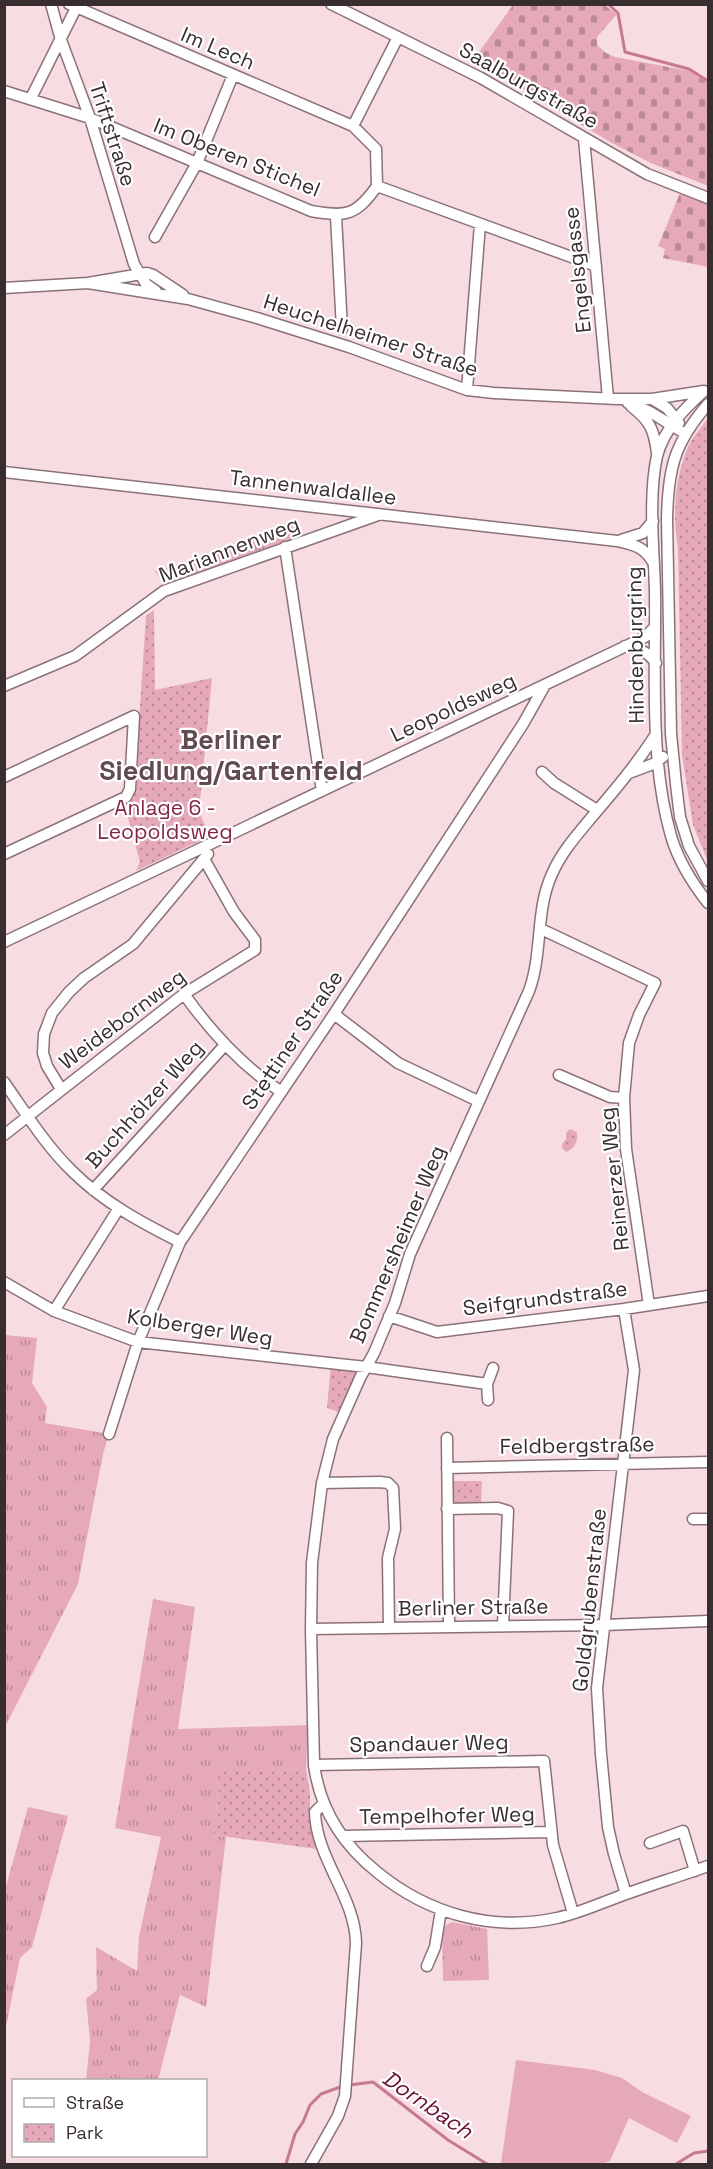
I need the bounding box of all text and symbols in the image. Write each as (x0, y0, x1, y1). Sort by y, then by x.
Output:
street label: Im Lech (177, 20, 259, 76)
street label: Saalburgstraße (455, 36, 603, 134)
street label: Triftstraße (83, 78, 143, 190)
street label: Im Oberen Stichel (150, 111, 324, 203)
street label: Engelsgasse (557, 205, 597, 335)
street label: Heuchelheimer Straße (260, 288, 482, 382)
street label: Tannenwaldallee (228, 463, 398, 511)
street label: Mariannenweg (155, 510, 303, 588)
street label: Hindenburgring (620, 566, 650, 724)
street label: Leopoldsweg (386, 666, 520, 748)
district label: Berliner Siedlung/Gartenfeld (99, 722, 363, 788)
park label: Anlage 6 - Leopoldsweg (97, 794, 233, 845)
street label: Weidebornweg (53, 963, 191, 1075)
street label: Stettiner Straße (235, 965, 349, 1115)
street label: Buchhölzer Weg (79, 1034, 209, 1174)
street label: Reinerzer Weg (593, 1106, 635, 1252)
street label: Bommersheimer Weg (343, 1141, 451, 1347)
street label: Seifgrundstraße (461, 1275, 629, 1321)
street label: Kolberger Weg (125, 1302, 275, 1352)
street label: Feldbergstraße (499, 1430, 655, 1460)
street label: Goldgrubenstraße (566, 1507, 612, 1693)
street label: Berliner Straße (397, 1592, 549, 1622)
street label: Spandauer Weg (349, 1728, 509, 1758)
street label: Tempelhofer Weg (359, 1800, 535, 1830)
water label: Dornbach (377, 2064, 479, 2145)
legend (12, 2079, 207, 2157)
text: Straße (66, 2091, 124, 2114)
text: Park (66, 2121, 104, 2144)

